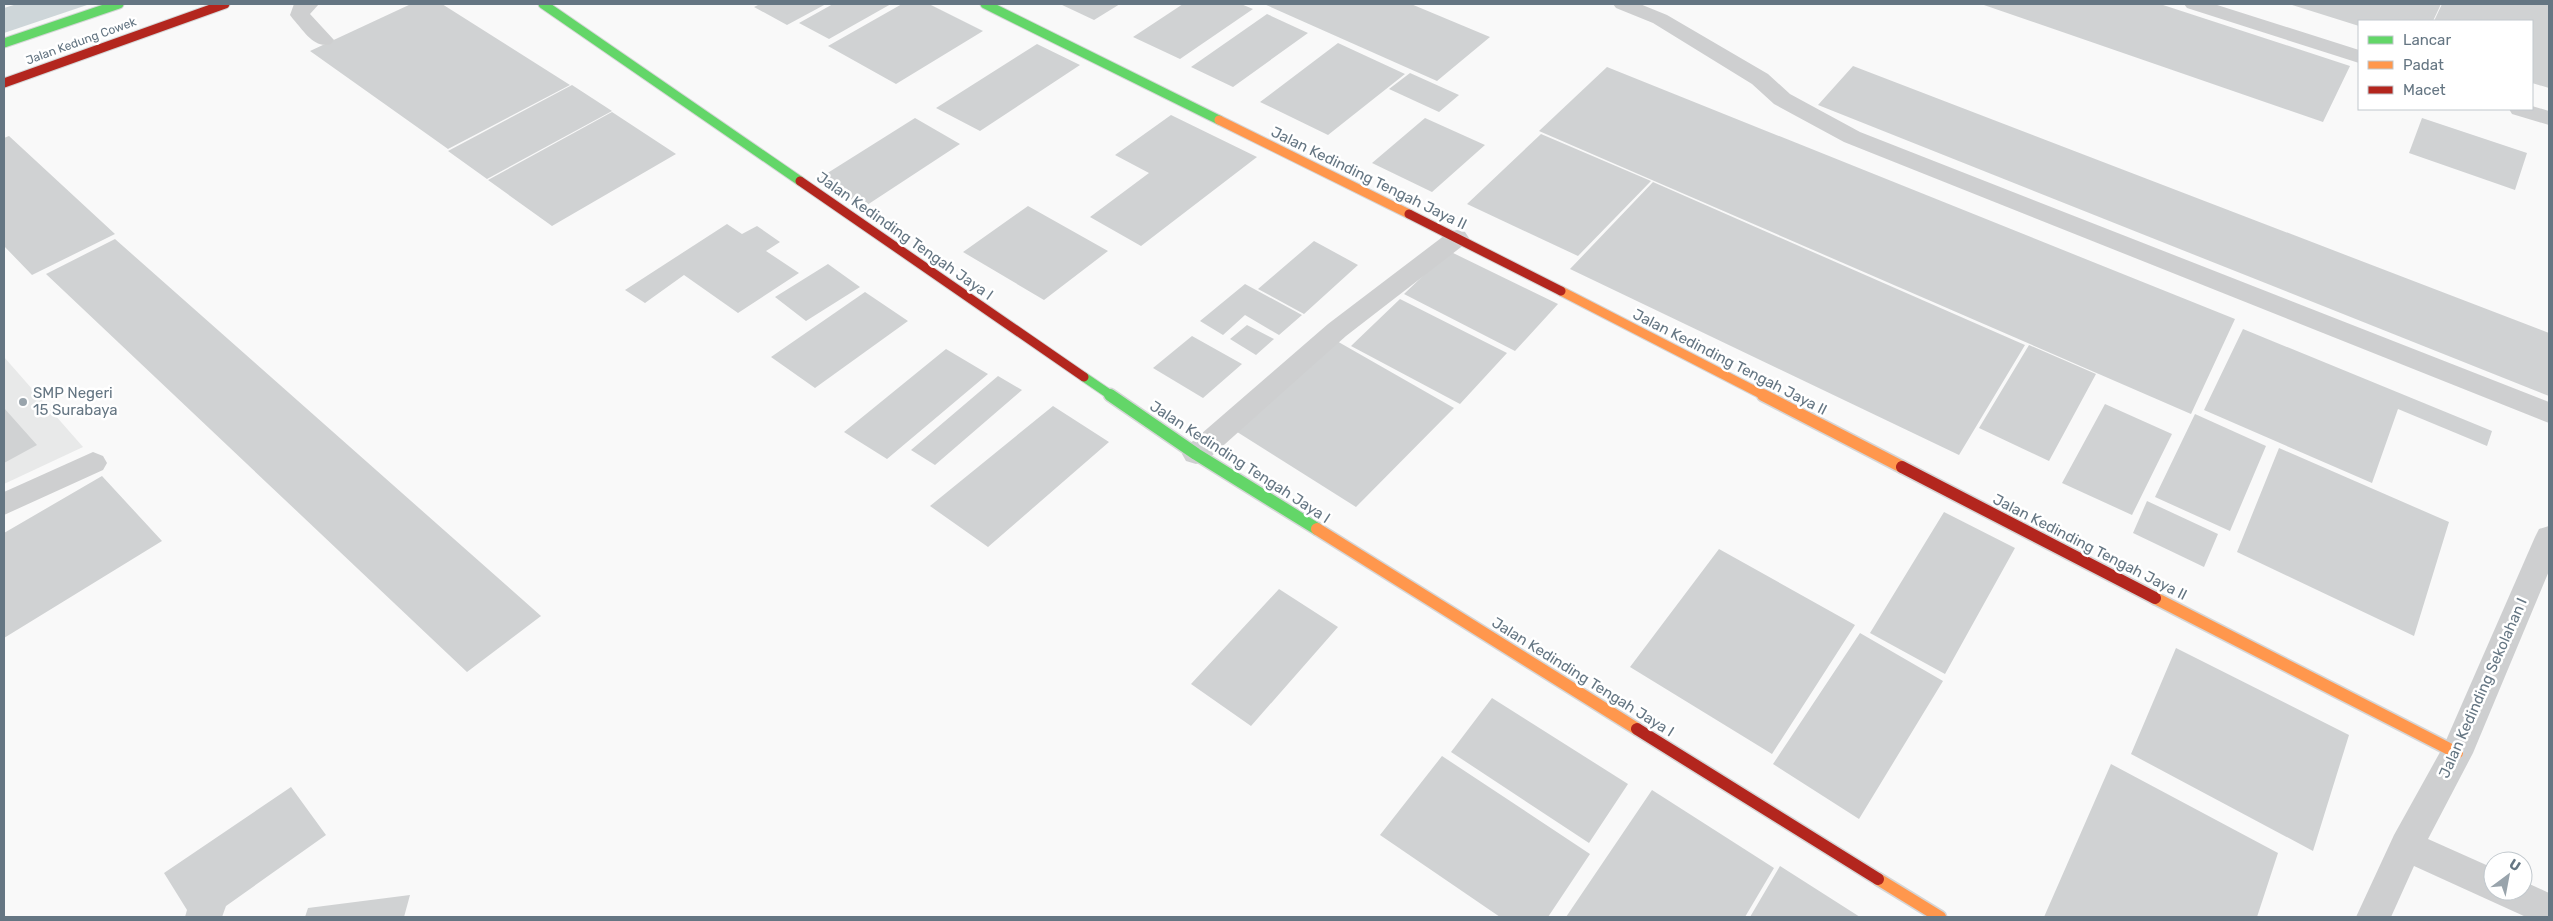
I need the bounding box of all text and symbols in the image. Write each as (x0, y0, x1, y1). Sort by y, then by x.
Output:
street label: Jalan Kedung Cowek (24, 14, 139, 67)
legend (2358, 20, 2533, 110)
text: Lancar (2403, 31, 2451, 49)
text: Padat (2403, 56, 2444, 74)
text: Macet (2403, 81, 2446, 99)
street label: Jalan Kedinding Tengah Jaya II (1268, 123, 1470, 233)
street label: Jalan Kedinding Tengah Jaya I (813, 168, 997, 304)
street label: Jalan Kedinding Tengah Jaya II (1630, 305, 1830, 419)
place label: SMP Negeri 15 Surabaya (33, 384, 118, 419)
marker: SMP Negeri 15 Surabaya (17, 396, 29, 408)
street label: Jalan Kedinding Tengah Jaya I (1146, 397, 1334, 527)
street label: Jalan Kedinding Tengah Jaya II (1990, 490, 2190, 604)
street label: Jalan Kedinding Sekolahan I (2435, 595, 2531, 781)
street label: Jalan Kedinding Tengah Jaya I (1489, 613, 1677, 741)
north arrow (2483, 851, 2533, 901)
text: U (2506, 855, 2523, 875)

